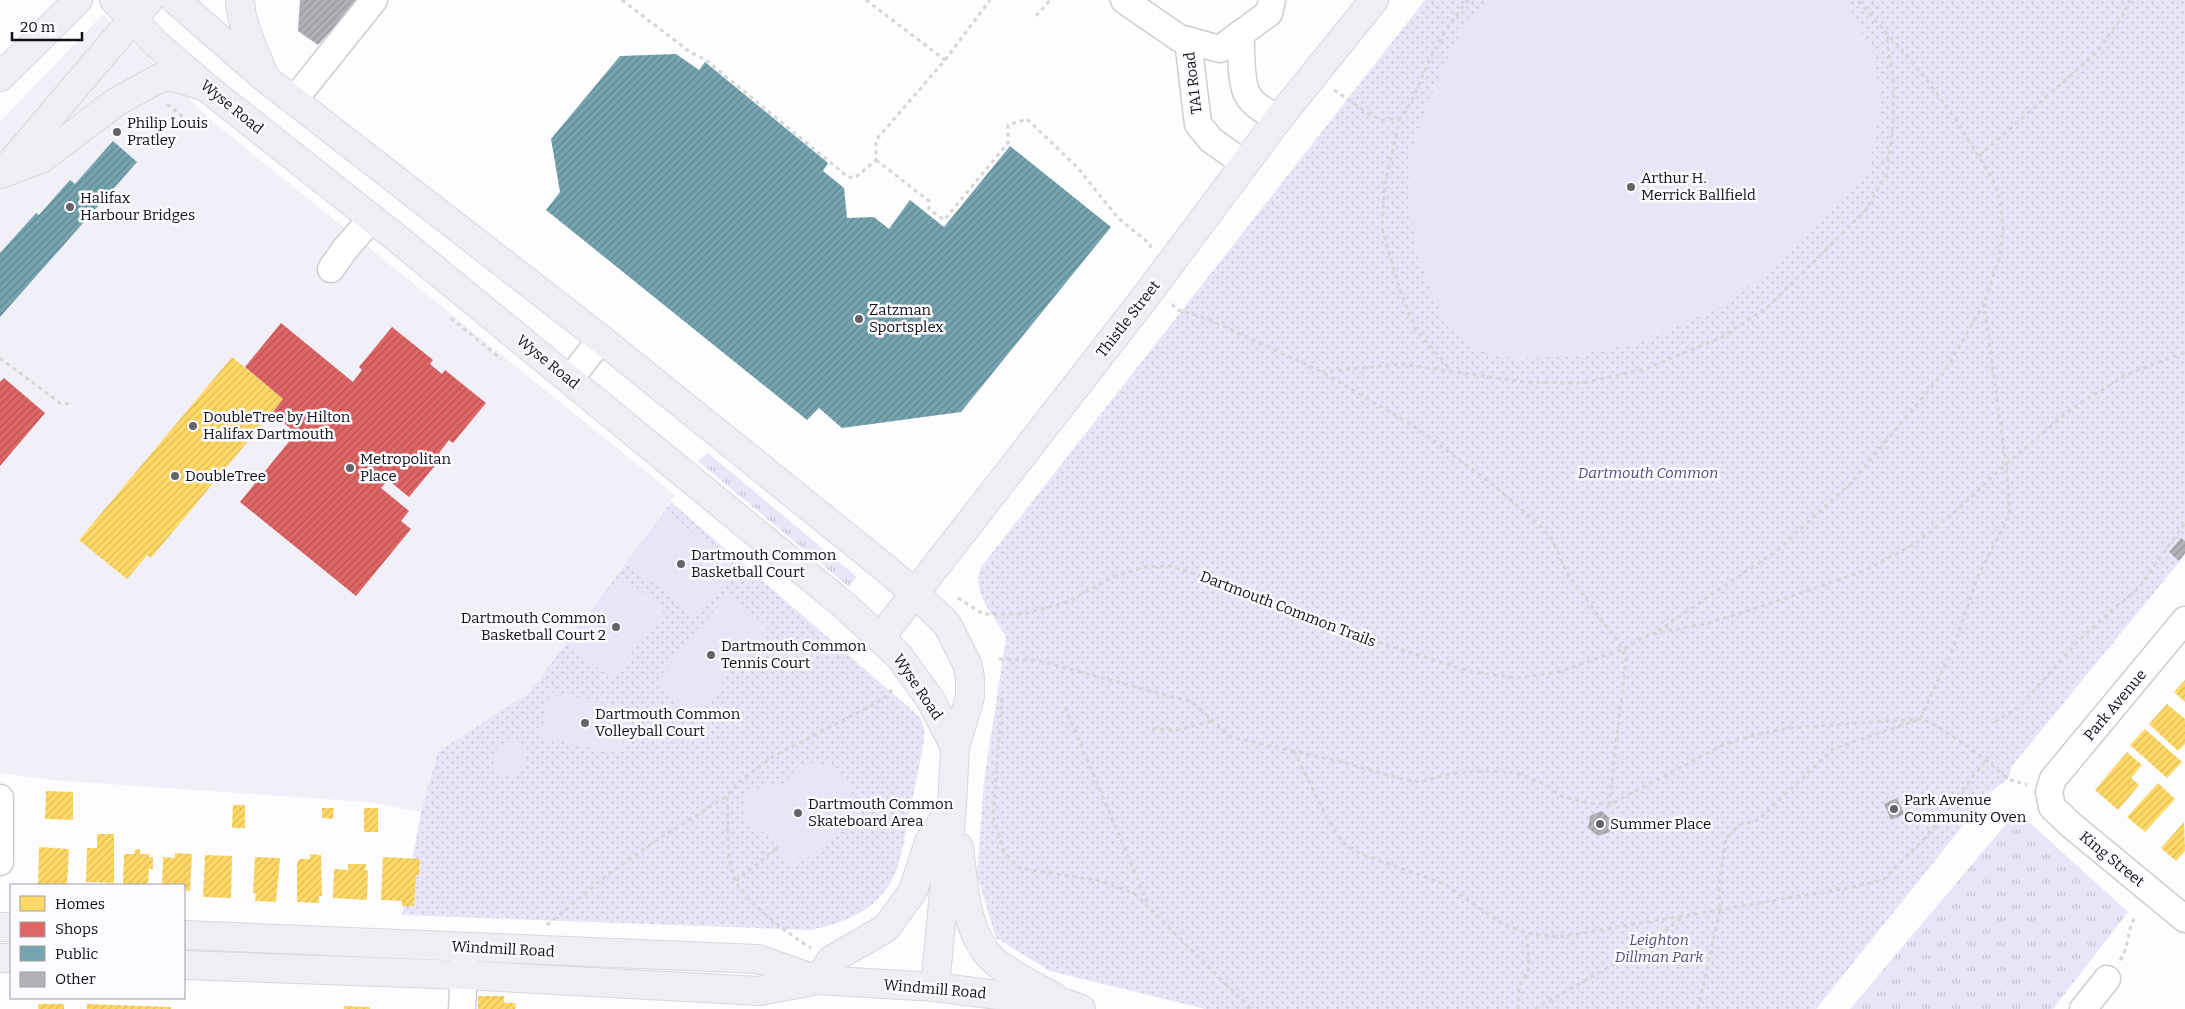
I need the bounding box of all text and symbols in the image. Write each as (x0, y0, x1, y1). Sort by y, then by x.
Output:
scale bar (12, 10, 82, 42)
text: 20 m (20, 18, 56, 36)
street label: TA1 Road (1180, 51, 1206, 115)
street label: Wyse Road (197, 76, 267, 138)
place label: Philip Louis Pratley (127, 114, 208, 149)
marker: Philip Louis Pratley (111, 126, 123, 138)
place label: Arthur H. Merrick Ballfield (1641, 169, 1756, 204)
marker: Arthur H. Merrick Ballfield (1625, 181, 1637, 193)
place label: Halifax Harbour Bridges (80, 189, 195, 224)
marker: Halifax Harbour Bridges (64, 201, 76, 213)
street label: Thistle Street (1092, 276, 1164, 361)
place label: Zatzman Sportsplex (869, 301, 944, 336)
marker: Zatzman Sportsplex (853, 313, 865, 325)
street label: Wyse Road (513, 331, 583, 393)
place label: DoubleTree by Hilton Halifax Dartmouth (203, 408, 351, 443)
marker: DoubleTree by Hilton Halifax Dartmouth (187, 420, 199, 432)
place label: Metropolitan Place (360, 450, 451, 485)
marker: Metropolitan Place (344, 462, 356, 474)
park label: Dartmouth Common (1578, 464, 1718, 482)
place label: DoubleTree (185, 467, 266, 485)
marker: DoubleTree (169, 470, 181, 482)
place label: Dartmouth Common Basketball Court (691, 546, 837, 581)
marker: Dartmouth Common Basketball Court (675, 558, 687, 570)
street label: Dartmouth Common Trails (1198, 567, 1378, 651)
place label: Dartmouth Common Basketball Court 2 (461, 609, 607, 644)
marker: Dartmouth Common Basketball Court 2 (610, 621, 622, 633)
place label: Dartmouth Common Tennis Court (721, 637, 867, 672)
marker: Dartmouth Common Tennis Court (705, 649, 717, 661)
street label: Wyse Road (889, 651, 947, 723)
street label: Park Avenue (2080, 666, 2150, 744)
place label: Dartmouth Common Volleyball Court (595, 705, 741, 740)
marker: Dartmouth Common Volleyball Court (579, 717, 591, 729)
place label: Park Avenue Community Oven (1904, 791, 2027, 826)
place label: Dartmouth Common Skateboard Area (808, 795, 954, 830)
marker: Park Avenue Community Oven (1888, 803, 1900, 815)
marker: Dartmouth Common Skateboard Area (792, 807, 804, 819)
place label: Summer Place (1610, 815, 1711, 833)
marker: Summer Place (1594, 818, 1606, 830)
street label: King Street (2076, 827, 2148, 891)
legend (10, 884, 185, 999)
text: Homes (55, 895, 105, 913)
text: Shops (55, 920, 98, 938)
park label: Leighton Dillman Park (1615, 931, 1704, 966)
street label: Windmill Road (451, 937, 555, 961)
text: Public (55, 945, 99, 963)
text: Other (55, 970, 96, 988)
street label: Windmill Road (883, 976, 987, 1002)

